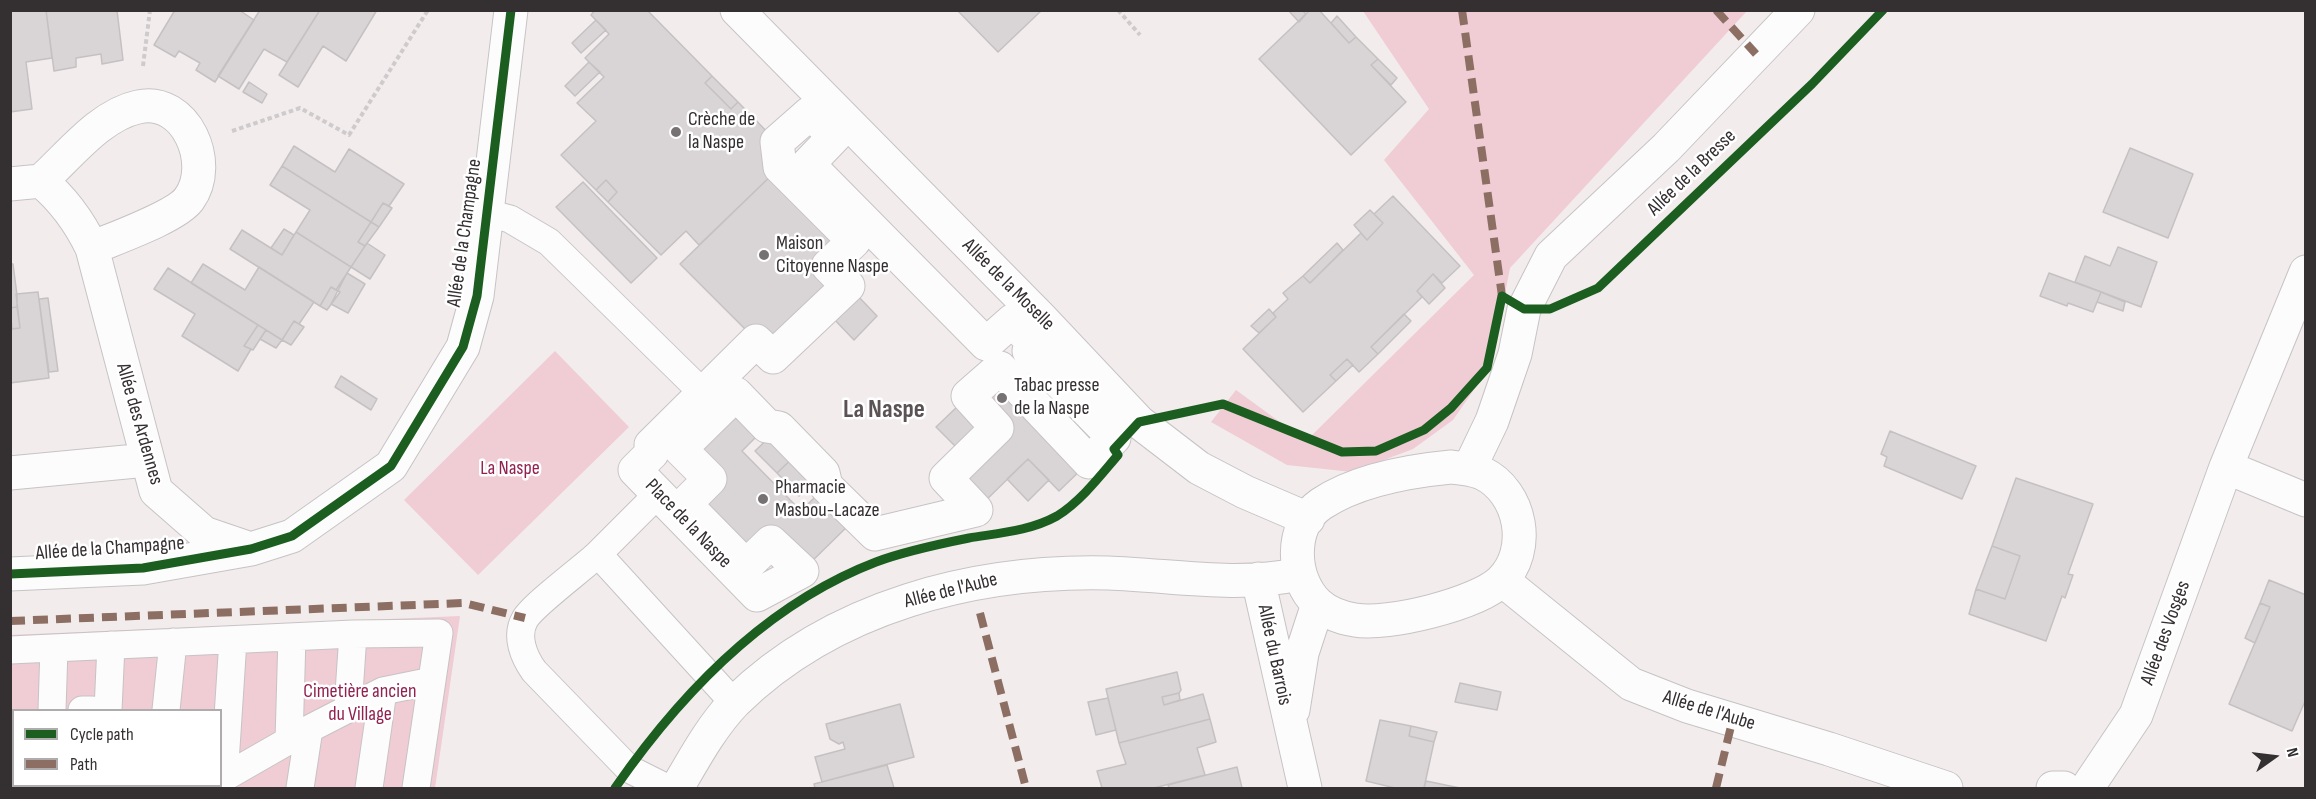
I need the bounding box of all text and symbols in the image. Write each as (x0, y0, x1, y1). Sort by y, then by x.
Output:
place label: Crèche de la Naspe (688, 108, 755, 155)
marker: Crèche de la Naspe (669, 125, 683, 139)
street label: Allée de la Bresse (1643, 125, 1741, 221)
street label: Allée de la Champagne (443, 158, 487, 308)
place label: Maison Citoyenne Naspe (776, 232, 889, 279)
street label: Allée de la Moselle (957, 234, 1059, 336)
marker: Maison Citoyenne Naspe (757, 248, 771, 262)
street label: Allée des Ardennes (110, 360, 168, 488)
place label: Tabac presse de la Naspe (1014, 374, 1100, 421)
marker: Tabac presse de la Naspe (995, 391, 1009, 405)
district label: La Naspe (843, 394, 925, 426)
park label: La Naspe (480, 457, 540, 481)
street label: Place de la Naspe (640, 474, 736, 574)
place label: Pharmacie Masbou-Lacaze (775, 476, 880, 523)
marker: Pharmacie Masbou-Lacaze (756, 492, 770, 506)
street label: Allée de la Champagne (35, 532, 185, 566)
street label: Allée de l'Aube (902, 568, 1000, 614)
street label: Allée des Vosges (2136, 578, 2196, 688)
street label: Allée du Barrois (1252, 602, 1296, 708)
park label: Cimetière ancien du Village (303, 680, 417, 727)
street label: Allée de l'Aube (1660, 686, 1758, 736)
legend (12, 709, 222, 787)
text: Cycle path (70, 724, 134, 745)
north arrow (2244, 727, 2304, 787)
text: N (2282, 746, 2302, 759)
text: Path (70, 754, 98, 775)

